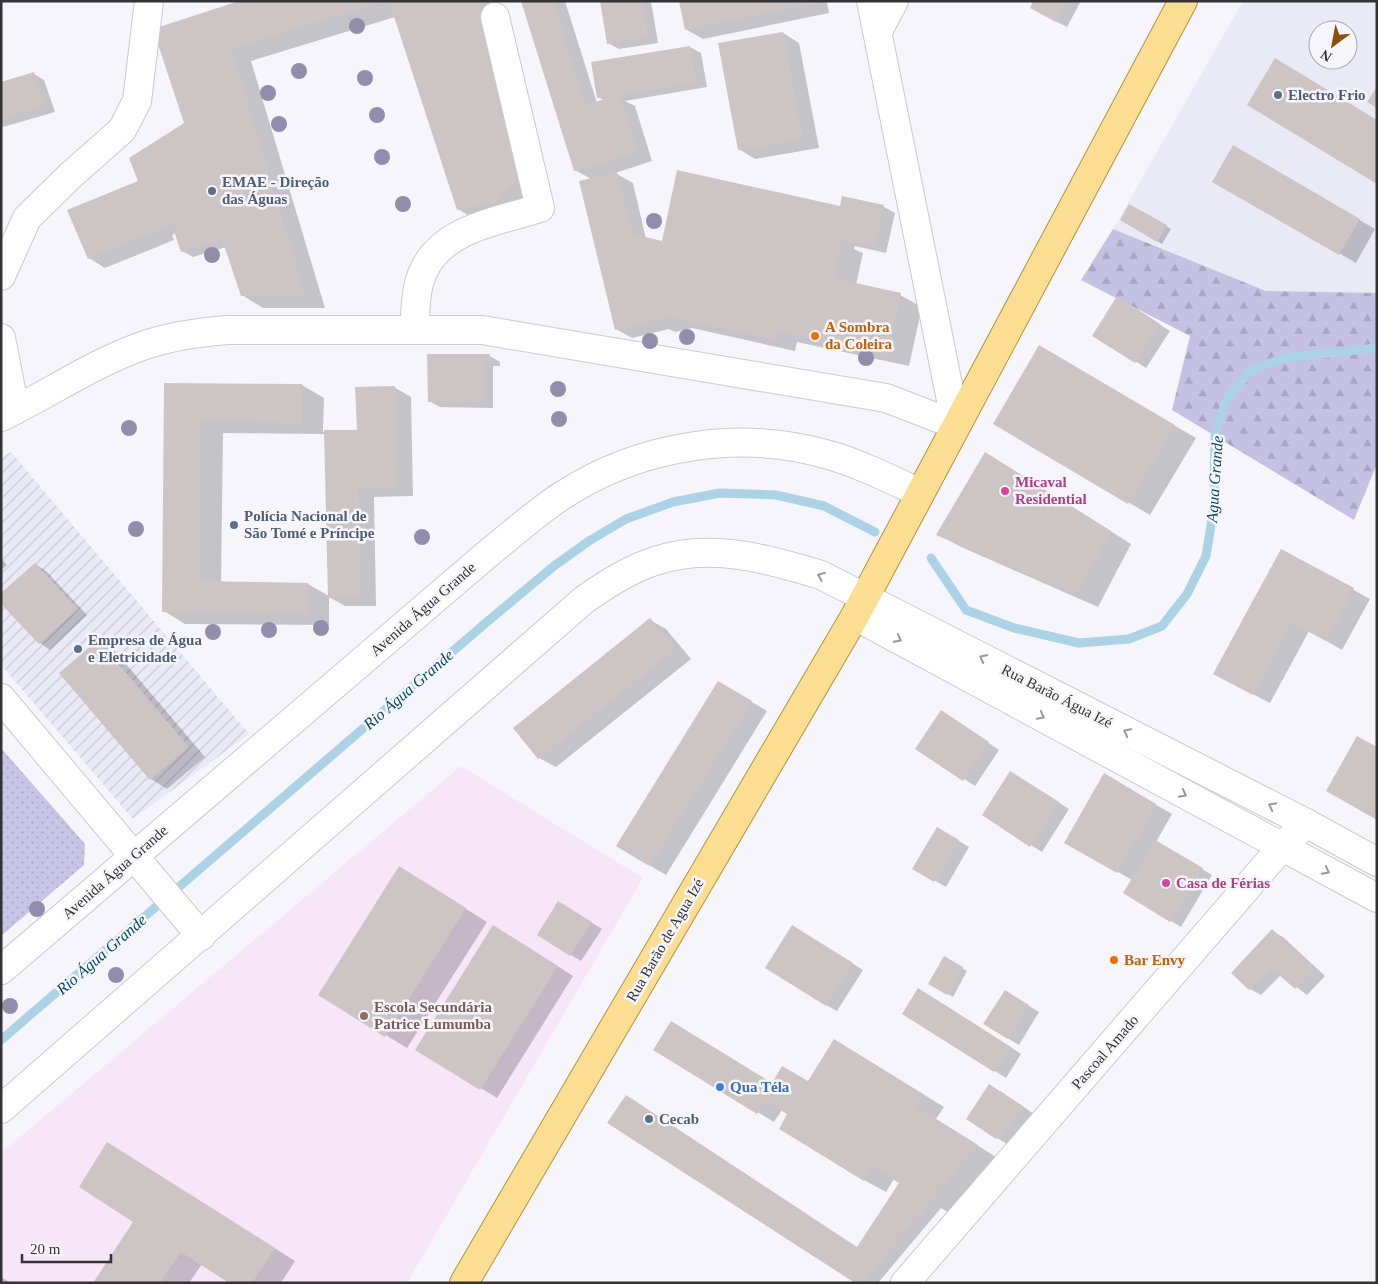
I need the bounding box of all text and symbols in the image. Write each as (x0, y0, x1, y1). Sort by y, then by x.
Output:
north arrow (1308, 20, 1358, 70)
text: N (1318, 47, 1335, 65)
place label: Electro Frio (1288, 87, 1366, 103)
marker: Electro Frio (1272, 89, 1284, 101)
place label: EMAE - Direção das Águas (222, 174, 329, 207)
marker: EMAE - Direção das Águas (206, 185, 218, 197)
place label: A Sombra da Coleira (825, 319, 893, 352)
marker: A Sombra da Coleira (809, 330, 821, 342)
water label: Agua Grande (1203, 435, 1227, 524)
place label: Micaval Residential (1015, 474, 1087, 507)
marker: Micaval Residential (999, 485, 1011, 497)
place label: Polícia Nacional de São Tomé e Príncipe (244, 508, 375, 541)
marker: Polícia Nacional de São Tomé e Príncipe (228, 519, 240, 531)
street label: Avenida Água Grande (367, 559, 479, 659)
one-way arrow (817, 571, 826, 582)
place label: Empresa de Água e Eletricidade (88, 632, 202, 665)
one-way arrow (892, 633, 901, 643)
marker: Empresa de Água e Eletricidade (72, 643, 84, 655)
water label: Rio Água Grande (359, 645, 457, 734)
one-way arrow (979, 654, 988, 664)
street label: Rua Barão Água Izé (999, 661, 1115, 731)
one-way arrow (1035, 710, 1044, 720)
one-way arrow (1124, 728, 1133, 738)
one-way arrow (1178, 788, 1187, 798)
one-way arrow (1268, 802, 1277, 812)
street label: Avenida Água Grande (59, 822, 171, 922)
one-way arrow (1321, 865, 1330, 875)
street label: Rua Barão de Agua Izé (623, 875, 707, 1004)
place label: Casa de Férias (1176, 875, 1270, 891)
marker: Casa de Férias (1160, 877, 1172, 889)
water label: Rio Água Grande (52, 910, 150, 999)
place label: Bar Envy (1124, 952, 1185, 968)
marker: Bar Envy (1108, 954, 1120, 966)
place label: Escola Secundária Patrice Lumumba (374, 999, 492, 1032)
marker: Escola Secundária Patrice Lumumba (358, 1010, 370, 1022)
street label: Pascoal Amado (1068, 1012, 1142, 1092)
place label: Qua Téla (730, 1079, 790, 1095)
marker: Qua Téla (714, 1081, 726, 1093)
place label: Cecab (659, 1111, 699, 1127)
marker: Cecab (643, 1113, 655, 1125)
scale bar (22, 1232, 111, 1264)
text: 20 m (30, 1241, 61, 1257)

